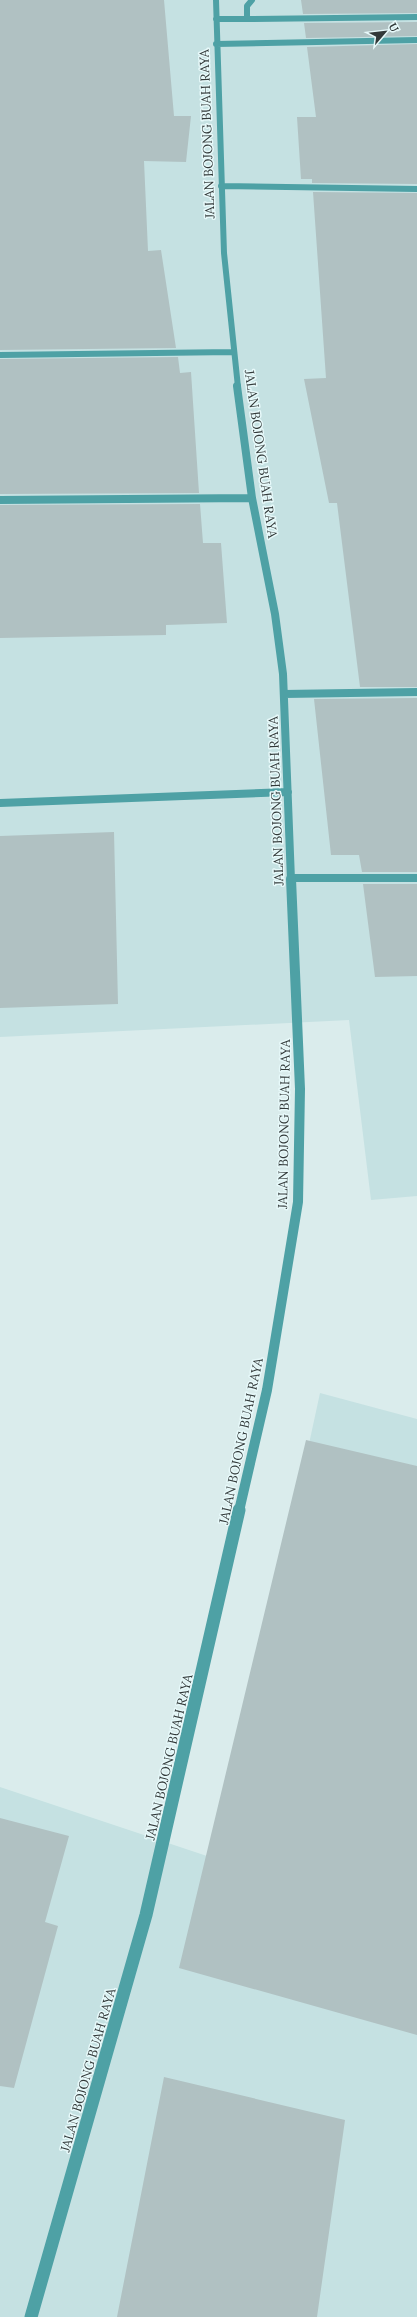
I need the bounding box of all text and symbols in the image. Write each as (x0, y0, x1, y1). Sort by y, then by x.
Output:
north arrow (365, 12, 405, 52)
text: U (386, 20, 402, 35)
street label: JALAN BOJONG BUAH RAYA (196, 48, 218, 220)
street label: JALAN BOJONG BUAH RAYA (241, 368, 281, 540)
street label: JALAN BOJONG BUAH RAYA (265, 715, 287, 887)
street label: JALAN BOJONG BUAH RAYA (274, 1038, 294, 1210)
street label: JALAN BOJONG BUAH RAYA (215, 1355, 267, 1527)
street label: JALAN BOJONG BUAH RAYA (141, 1672, 197, 1843)
street label: JALAN BOJONG BUAH RAYA (56, 1985, 120, 2155)

